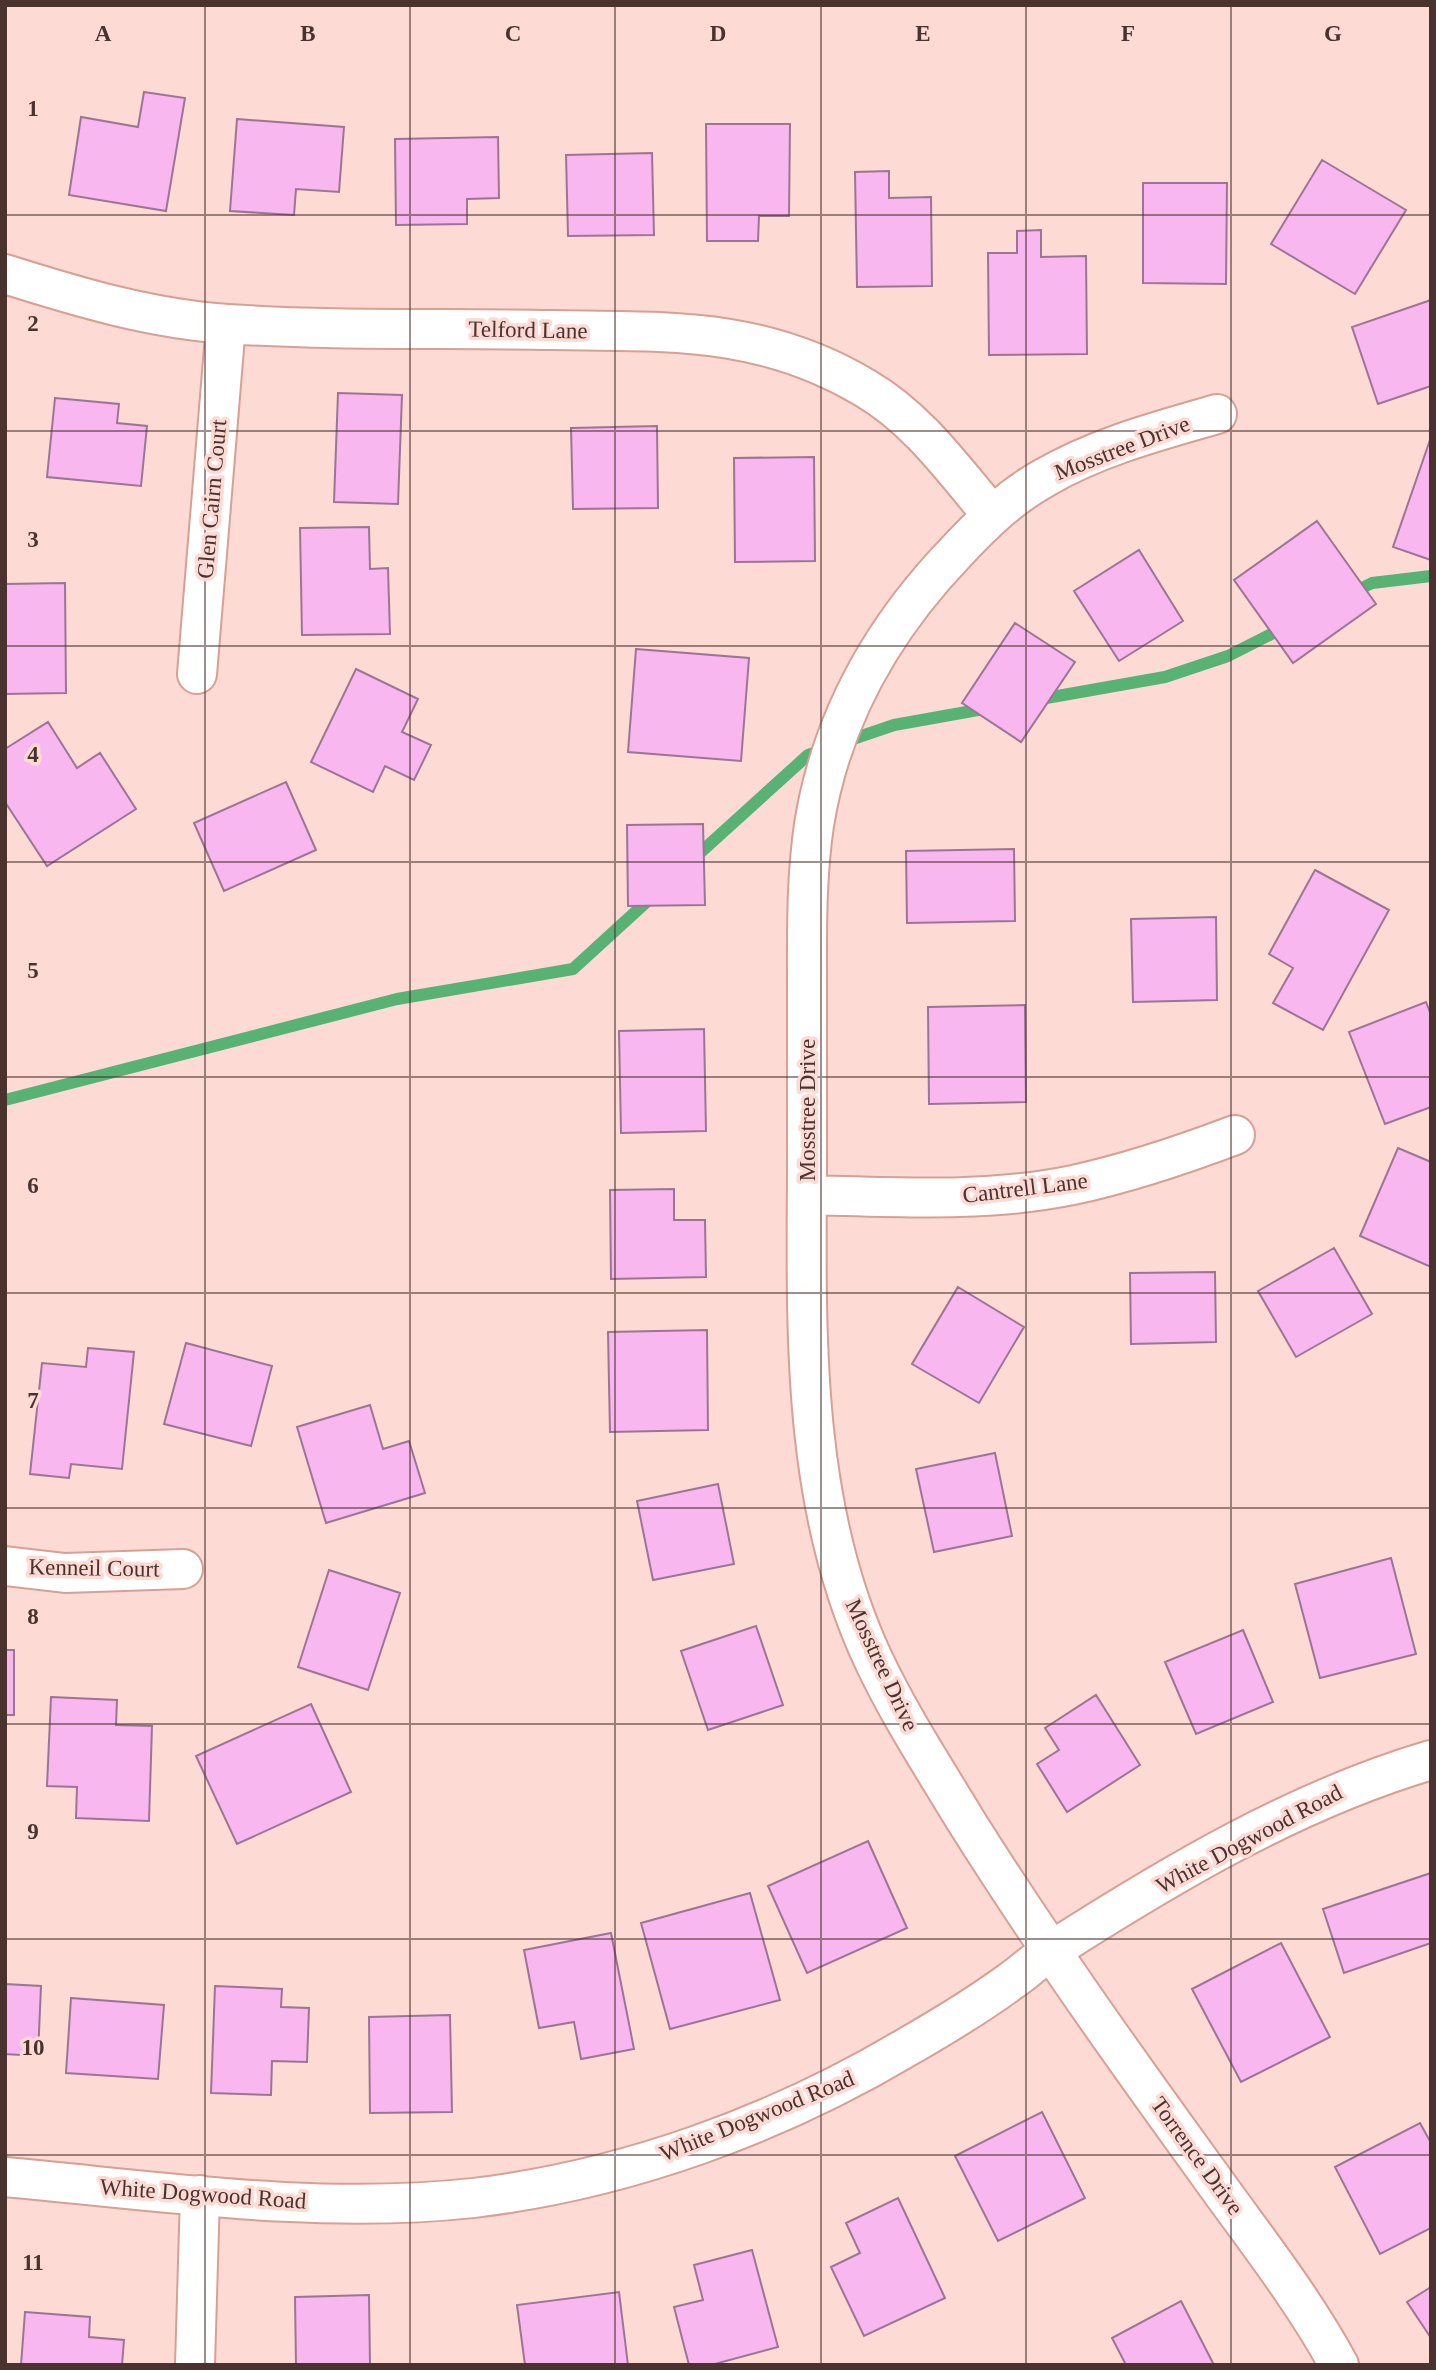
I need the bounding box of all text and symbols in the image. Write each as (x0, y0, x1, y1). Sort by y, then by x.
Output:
text: A (95, 21, 112, 46)
text: B (300, 21, 316, 46)
text: C (505, 21, 521, 46)
text: D (710, 21, 726, 46)
text: E (915, 21, 931, 46)
text: F (1121, 21, 1135, 46)
text: G (1324, 21, 1342, 46)
text: 1 (27, 96, 39, 121)
text: 2 (27, 311, 39, 336)
street label: Telford Lane (468, 316, 588, 344)
street label: Mosstree Drive (1051, 411, 1193, 485)
street label: Glen Cairn Court (193, 418, 231, 580)
text: 3 (27, 527, 39, 552)
text: 4 (27, 742, 39, 767)
text: 5 (27, 958, 39, 983)
street label: Mosstree Drive (795, 1039, 820, 1181)
street label: Cantrell Lane (961, 1168, 1089, 1208)
text: 6 (27, 1173, 39, 1198)
text: 7 (27, 1388, 39, 1413)
street label: Kenneil Court (28, 1554, 160, 1582)
street label: Mosstree Drive (841, 1595, 923, 1735)
text: 8 (27, 1604, 39, 1629)
street label: White Dogwood Road (1152, 1779, 1347, 1899)
text: 9 (27, 1819, 39, 1844)
text: 10 (22, 2035, 45, 2060)
street label: White Dogwood Road (656, 2065, 858, 2166)
street label: Torrence Drive (1146, 2092, 1248, 2220)
street label: White Dogwood Road (99, 2174, 308, 2214)
text: 11 (22, 2250, 44, 2275)

